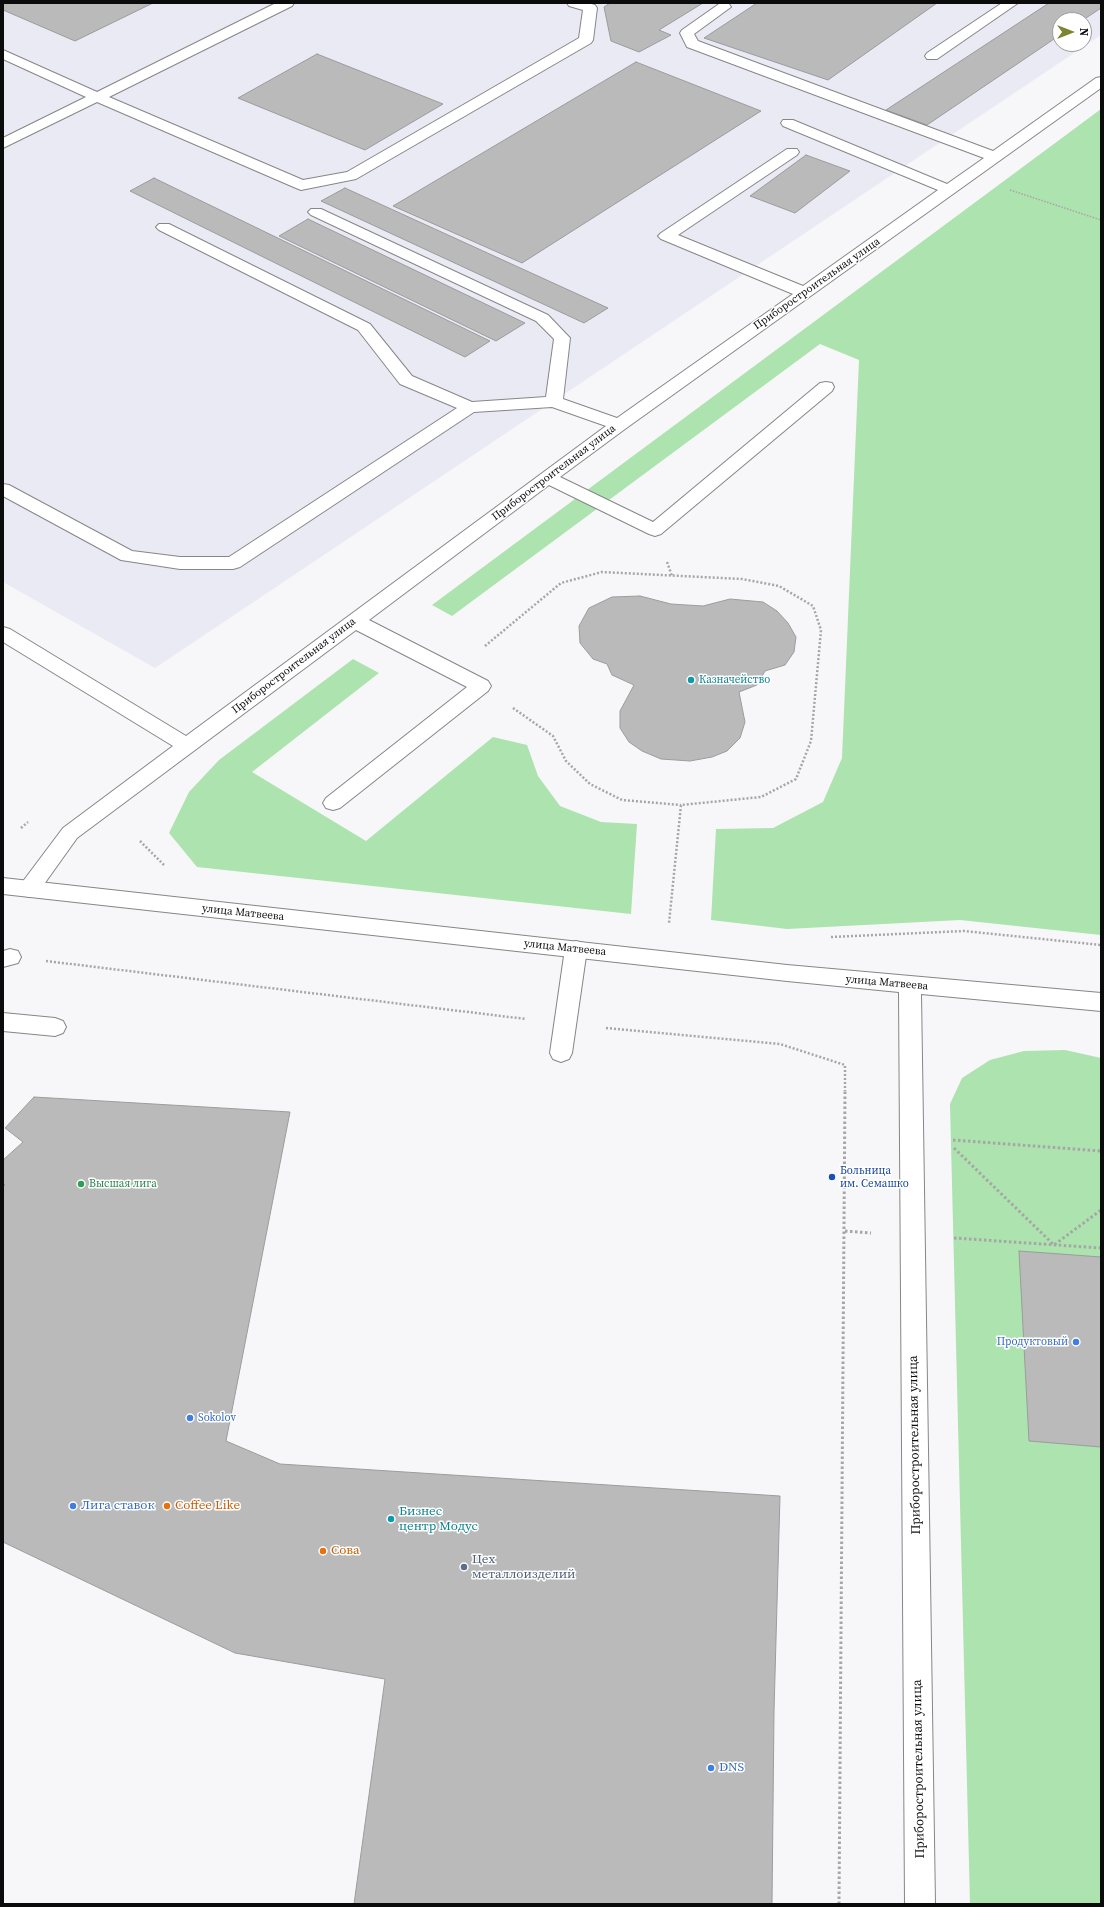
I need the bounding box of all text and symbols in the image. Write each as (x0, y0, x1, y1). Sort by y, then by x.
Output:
north arrow (1052, 12, 1092, 52)
text: N (1076, 28, 1091, 36)
street label: Приборостроительная улица (751, 235, 883, 333)
street label: Приборостроительная улица (489, 422, 619, 524)
street label: Приборостроительная улица (229, 615, 359, 717)
place label: Казначейство (699, 673, 770, 687)
marker: Казначейство (686, 675, 696, 685)
street label: улица Матвеева (201, 902, 285, 924)
street label: улица Матвеева (523, 937, 607, 959)
street label: улица Матвеева (845, 973, 929, 993)
place label: Больница им. Семашко (840, 1164, 909, 1190)
marker: Больница им. Семашко (827, 1172, 837, 1182)
place label: Высшая лига (89, 1177, 157, 1191)
marker: Высшая лига (76, 1179, 86, 1189)
place label: Продуктовый (997, 1335, 1068, 1349)
marker: Продуктовый (1071, 1337, 1081, 1347)
street label: Приборостроительная улица (906, 1355, 924, 1535)
place label: Sokolov (198, 1411, 236, 1425)
marker: Sokolov (185, 1413, 195, 1423)
place label: Лига ставок (81, 1498, 155, 1514)
place label: Coffee Like (175, 1498, 240, 1514)
marker: Лига ставок (68, 1501, 78, 1511)
marker: Coffee Like (162, 1501, 172, 1511)
place label: Бизнес центр Модус (399, 1504, 478, 1535)
marker: Бизнес центр Модус (386, 1514, 396, 1524)
place label: Сова (331, 1543, 360, 1559)
marker: Сова (318, 1546, 328, 1556)
place label: Цех металлоизделий (472, 1552, 575, 1583)
marker: Цех металлоизделий (459, 1562, 469, 1572)
street label: Приборостроительная улица (910, 1679, 928, 1859)
place label: DNS (719, 1760, 744, 1776)
marker: DNS (706, 1763, 716, 1773)

